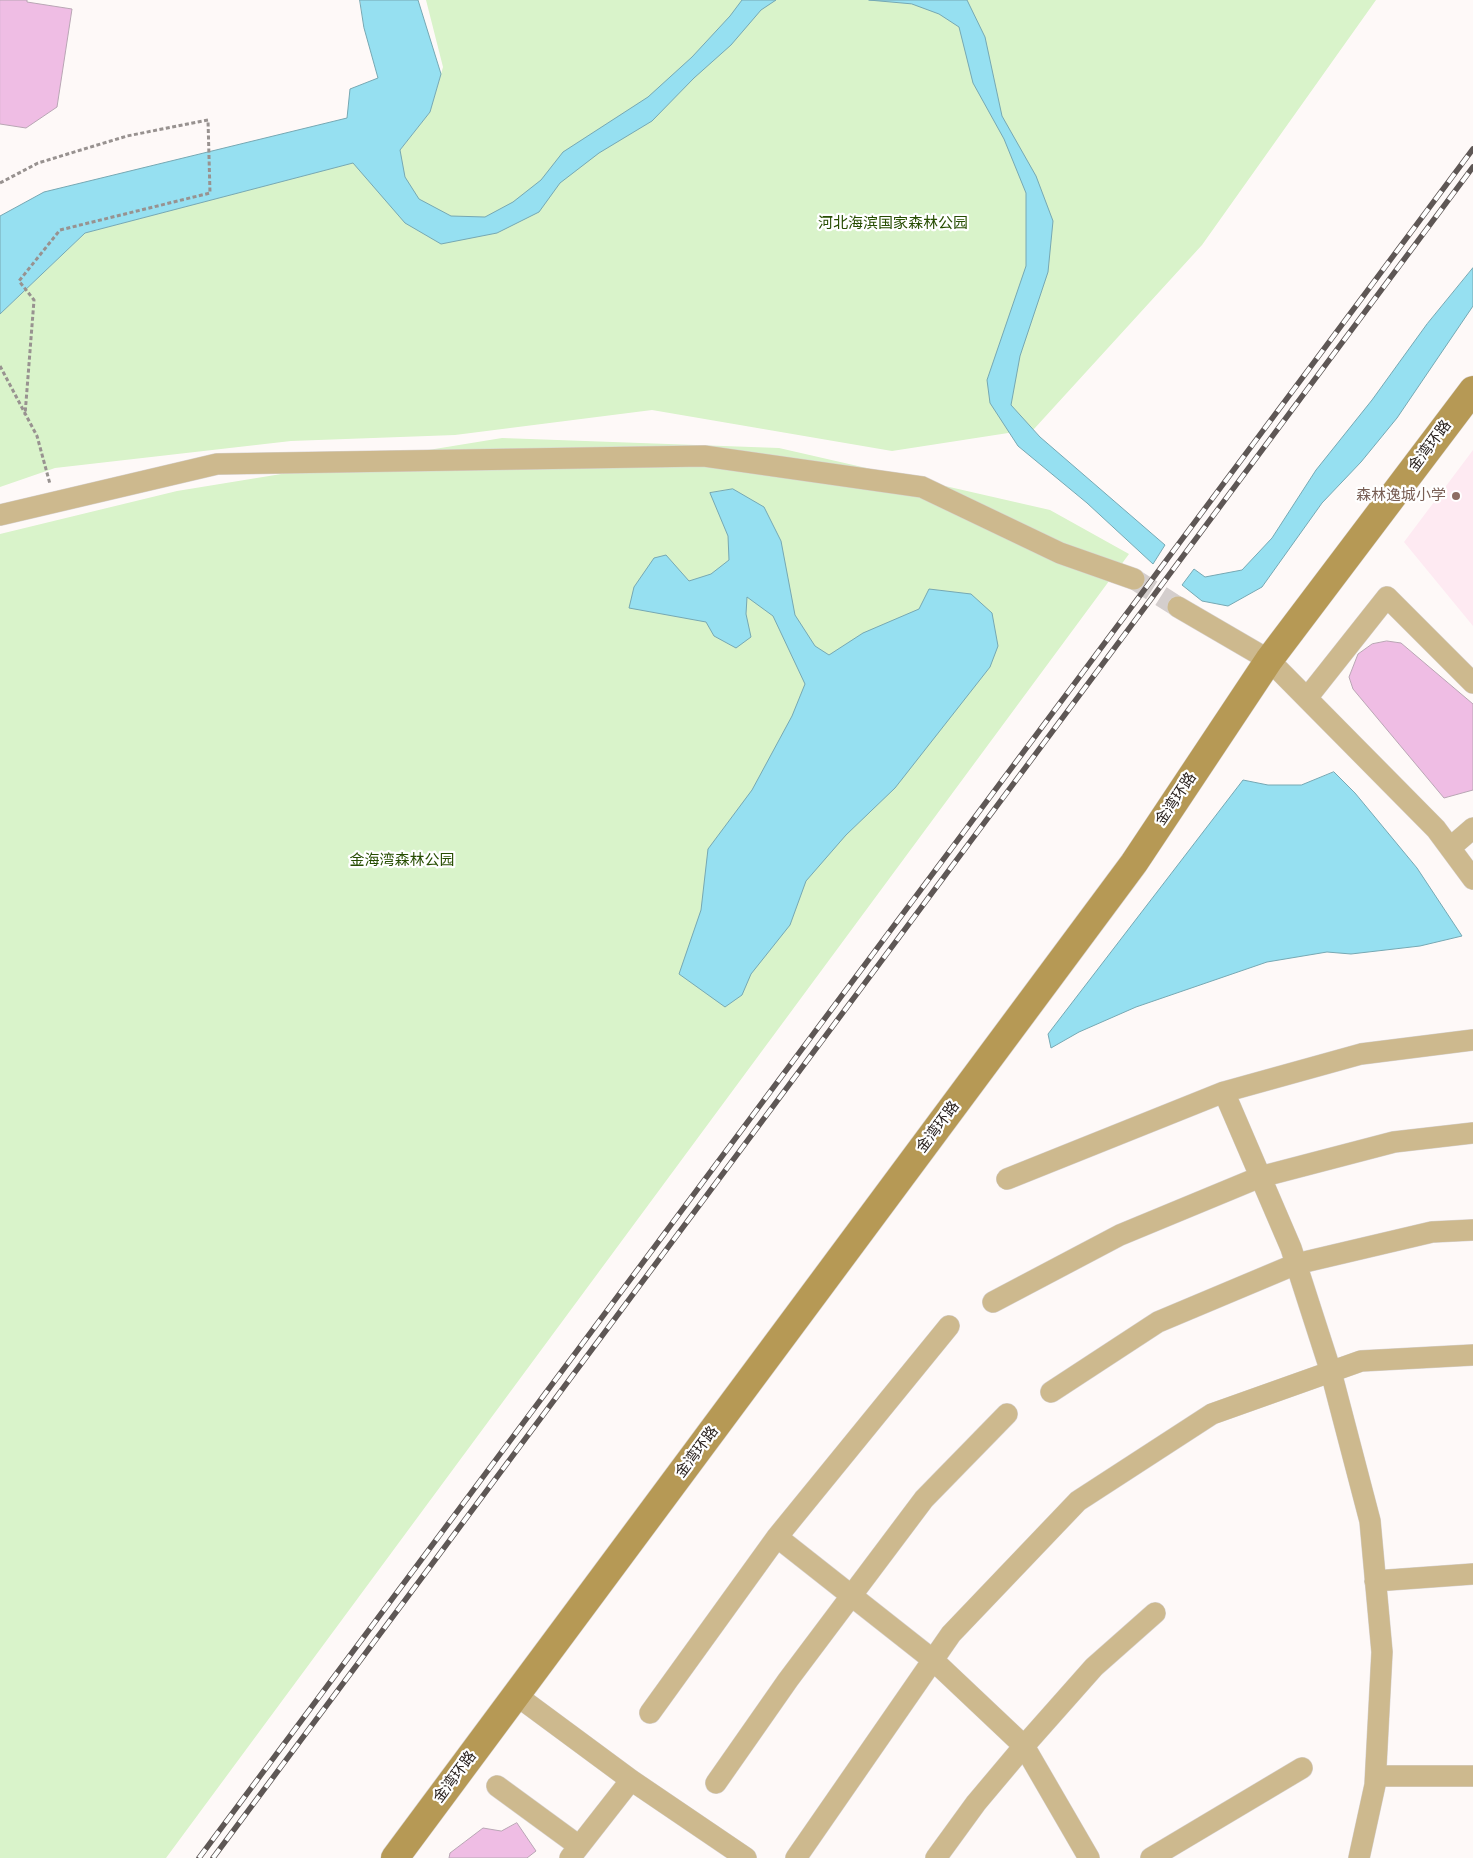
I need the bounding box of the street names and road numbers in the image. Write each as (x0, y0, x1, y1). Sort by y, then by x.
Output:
street label: 金湾环路 (1405, 417, 1455, 475)
street label: 金湾环路 (1152, 769, 1200, 829)
street label: 金湾环路 (913, 1098, 963, 1156)
street label: 金湾环路 (672, 1423, 722, 1481)
street label: 金湾环路 (430, 1748, 480, 1806)

